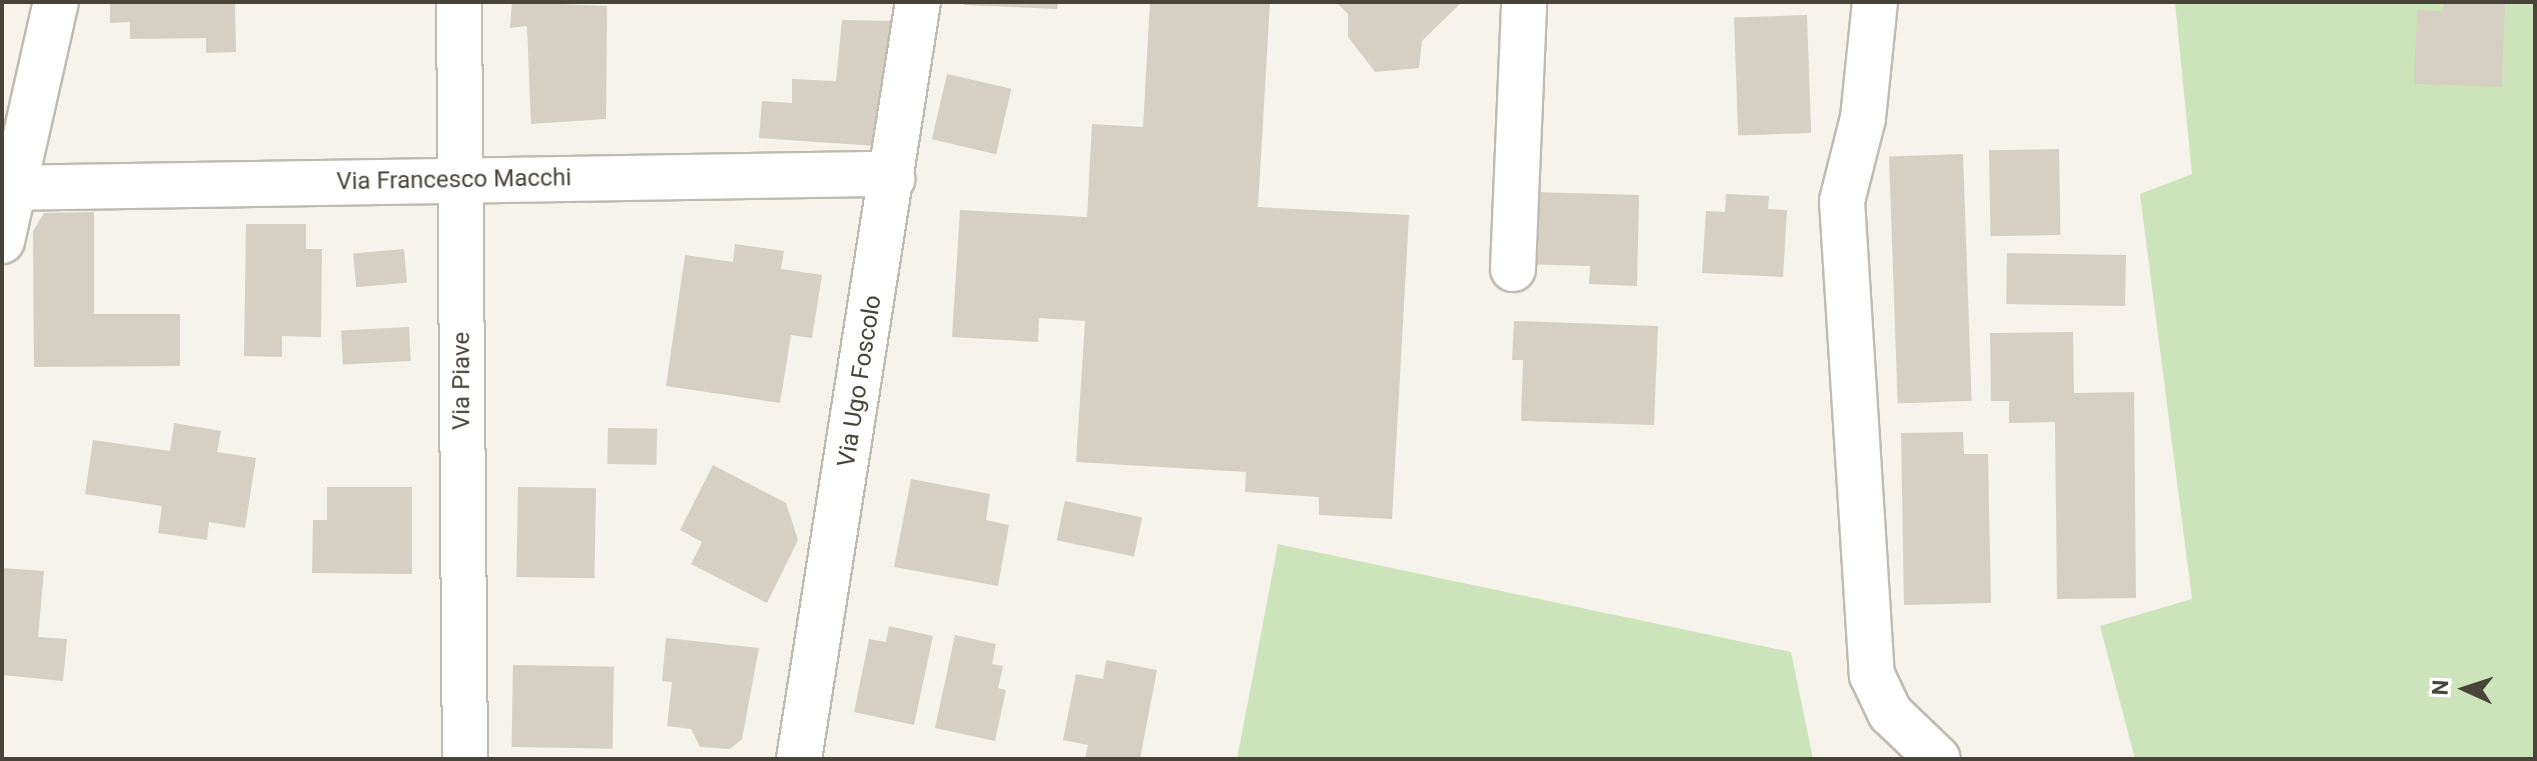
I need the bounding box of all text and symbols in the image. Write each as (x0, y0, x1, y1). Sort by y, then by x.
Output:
street label: Via Francesco Macchi (336, 164, 572, 196)
street label: Via Ugo Foscolo (832, 293, 888, 469)
street label: Via Piave (448, 332, 476, 430)
north arrow (2425, 649, 2505, 729)
text: N (2428, 679, 2453, 696)

